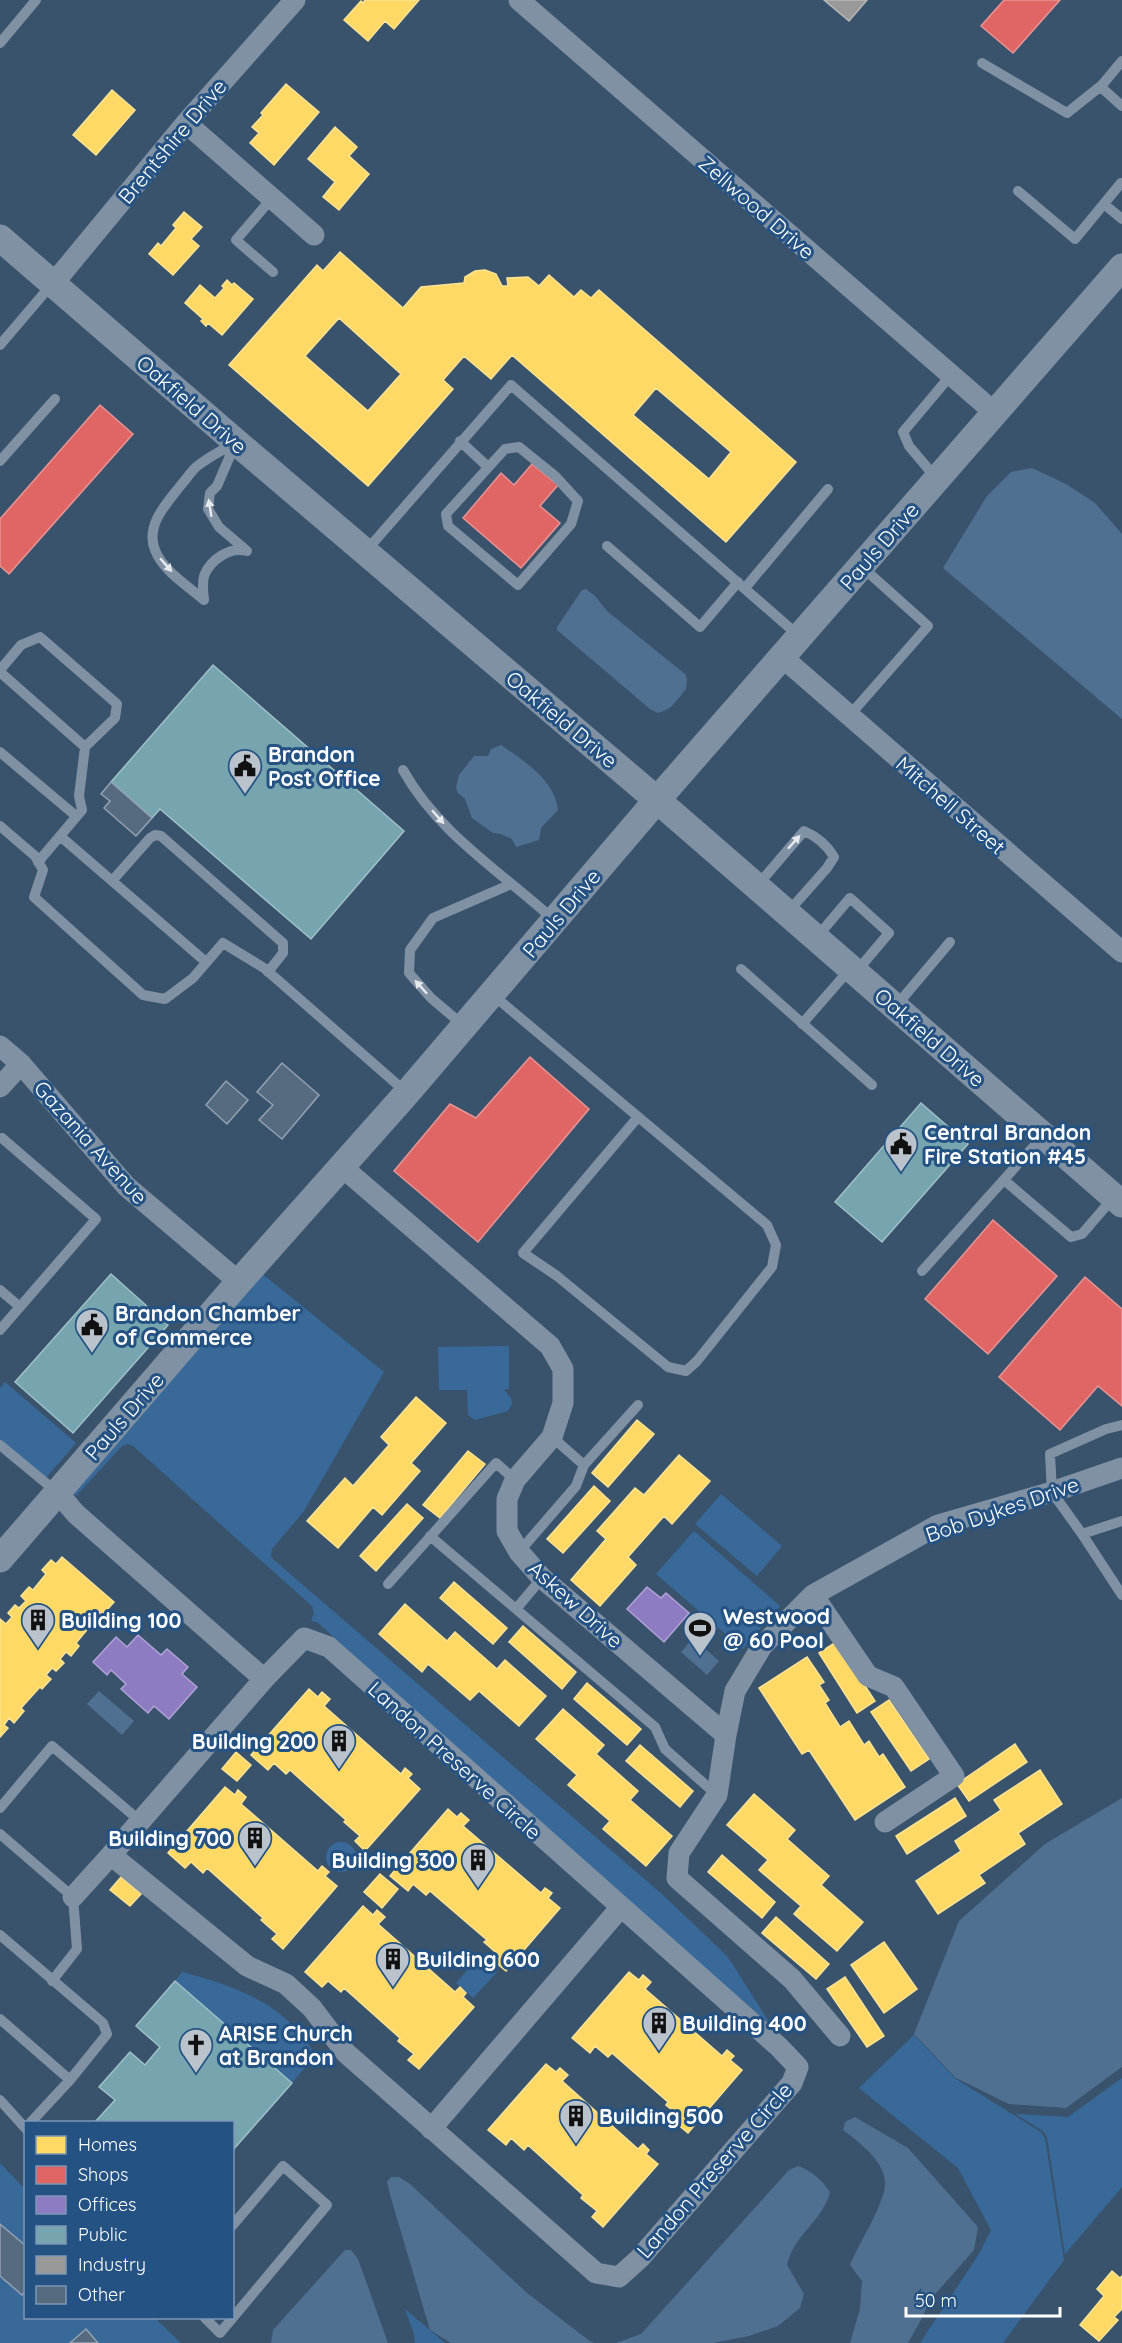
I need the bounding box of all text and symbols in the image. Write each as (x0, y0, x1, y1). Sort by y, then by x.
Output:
street label: Brentshire Drive (112, 73, 232, 209)
street label: Zellwood Drive (694, 150, 820, 264)
street label: Oakfield Drive (132, 349, 252, 459)
street label: Pauls Drive (834, 497, 924, 595)
one-way arrow (206, 498, 215, 517)
one-way arrow (159, 557, 172, 572)
street label: Oakfield Drive (501, 665, 623, 773)
place label: Brandon Post Office (268, 741, 381, 791)
public building icon: Brandon Post Office (227, 748, 263, 795)
street label: Mitchell Street (891, 750, 1011, 860)
one-way arrow (431, 809, 444, 824)
one-way arrow (787, 835, 800, 850)
street label: Pauls Drive (516, 863, 606, 963)
one-way arrow (415, 980, 428, 995)
street label: Oakfield Drive (870, 982, 990, 1092)
street label: Gazania Avenue (29, 1075, 153, 1209)
place label: Central Brandon Fire Station #45 (924, 1119, 1091, 1169)
public building icon: Central Brandon Fire Station #45 (883, 1126, 919, 1173)
place label: Brandon Chamber of Commerce (115, 1300, 301, 1350)
public building icon: Brandon Chamber of Commerce (74, 1307, 110, 1354)
street label: Pauls Drive (79, 1367, 169, 1465)
street label: Bob Dykes Drive (922, 1471, 1082, 1547)
street label: Askew Drive (523, 1555, 629, 1653)
building icon: Building 100 (20, 1602, 56, 1649)
place label: Westwood @ 60 Pool (723, 1603, 830, 1653)
place label: Building 100 (61, 1607, 181, 1633)
sports icon: Westwood @ 60 Pool (682, 1610, 718, 1657)
street label: Landon Preserve Circle (363, 1675, 547, 1845)
building icon: Building 200 (321, 1723, 357, 1770)
place label: Building 200 (192, 1728, 316, 1754)
building icon: Building 700 (237, 1820, 273, 1867)
place label: Building 700 (108, 1825, 232, 1851)
building icon: Building 300 (460, 1842, 496, 1889)
place label: Building 300 (331, 1847, 455, 1873)
building icon: Building 600 (375, 1941, 411, 1988)
place label: Building 600 (416, 1946, 540, 1972)
building icon: Building 400 (641, 2005, 677, 2052)
place label: Building 400 (682, 2010, 807, 2036)
place label: ARISE Church at Brandon (219, 2020, 353, 2070)
church icon: ARISE Church at Brandon (178, 2027, 214, 2074)
street label: Landon Preserve Circle (631, 2077, 797, 2263)
building icon: Building 500 (558, 2098, 594, 2145)
place label: Building 500 (599, 2103, 723, 2129)
legend (24, 2121, 234, 2319)
text: Homes (78, 2133, 137, 2156)
text: Shops (78, 2163, 129, 2186)
text: Offices (78, 2193, 137, 2216)
text: Public (78, 2223, 127, 2246)
text: Industry (78, 2253, 146, 2276)
scale bar (906, 2280, 1060, 2318)
text: Other (78, 2283, 125, 2306)
text: 50 m (915, 2289, 957, 2312)

